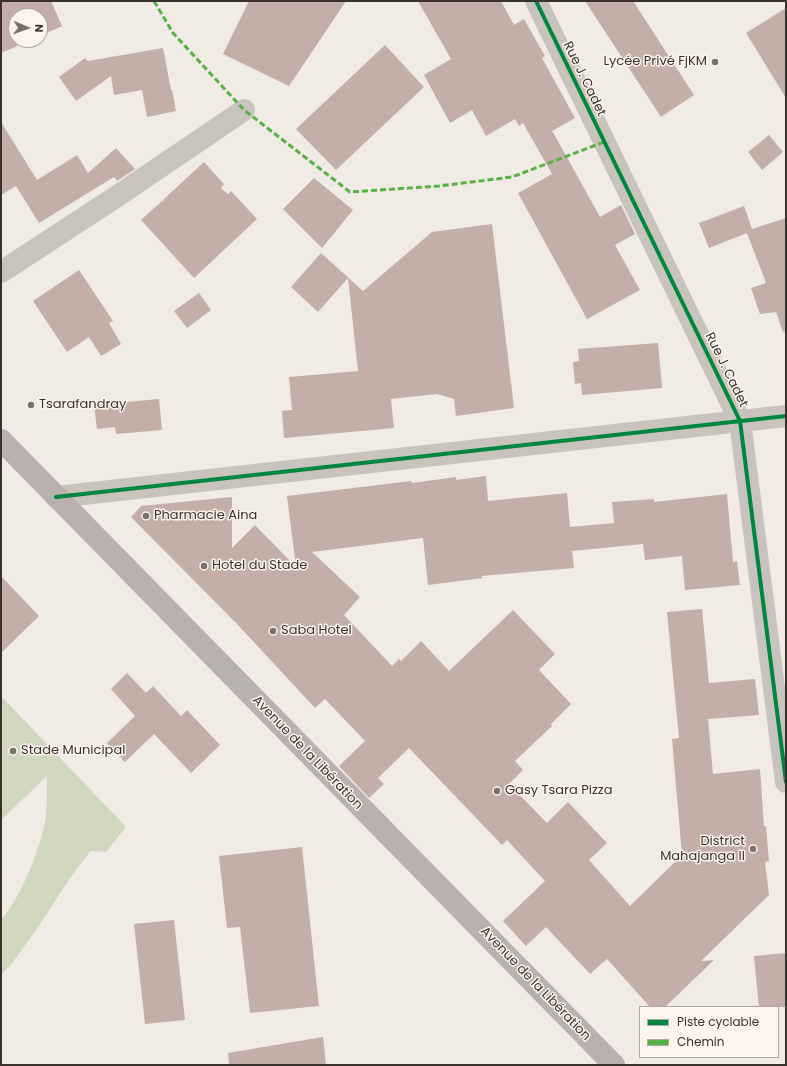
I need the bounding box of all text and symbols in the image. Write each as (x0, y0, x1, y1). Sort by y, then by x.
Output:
north arrow (8, 8, 48, 48)
text: N (31, 24, 47, 33)
street label: Rue J. Cadet (559, 39, 609, 119)
place label: Lycée Privé FjKM (603, 54, 707, 70)
marker: Lycée Privé FjKM (710, 57, 720, 67)
street label: Rue J. Cadet (701, 330, 751, 410)
place label: Tsarafandray (39, 397, 126, 413)
marker: Tsarafandray (26, 400, 36, 410)
place label: Pharmacie Aina (154, 508, 257, 524)
marker: Pharmacie Aina (141, 511, 151, 521)
place label: Hotel du Stade (212, 558, 307, 574)
marker: Hotel du Stade (199, 561, 209, 571)
place label: Saba Hotel (281, 623, 352, 639)
marker: Saba Hotel (268, 626, 278, 636)
street label: Avenue de la Libération (249, 693, 365, 813)
place label: Stade Municipal (21, 743, 125, 759)
marker: Stade Municipal (8, 746, 18, 756)
place label: Gasy Tsara Pizza (505, 783, 613, 799)
marker: Gasy Tsara Pizza (492, 786, 502, 796)
place label: District Mahajanga II (660, 834, 745, 865)
marker: District Mahajanga II (748, 844, 758, 854)
street label: Avenue de la Libération (477, 924, 593, 1044)
legend (639, 1006, 779, 1058)
text: Piste cyclable (677, 1013, 759, 1030)
text: Chemin (677, 1033, 724, 1050)

